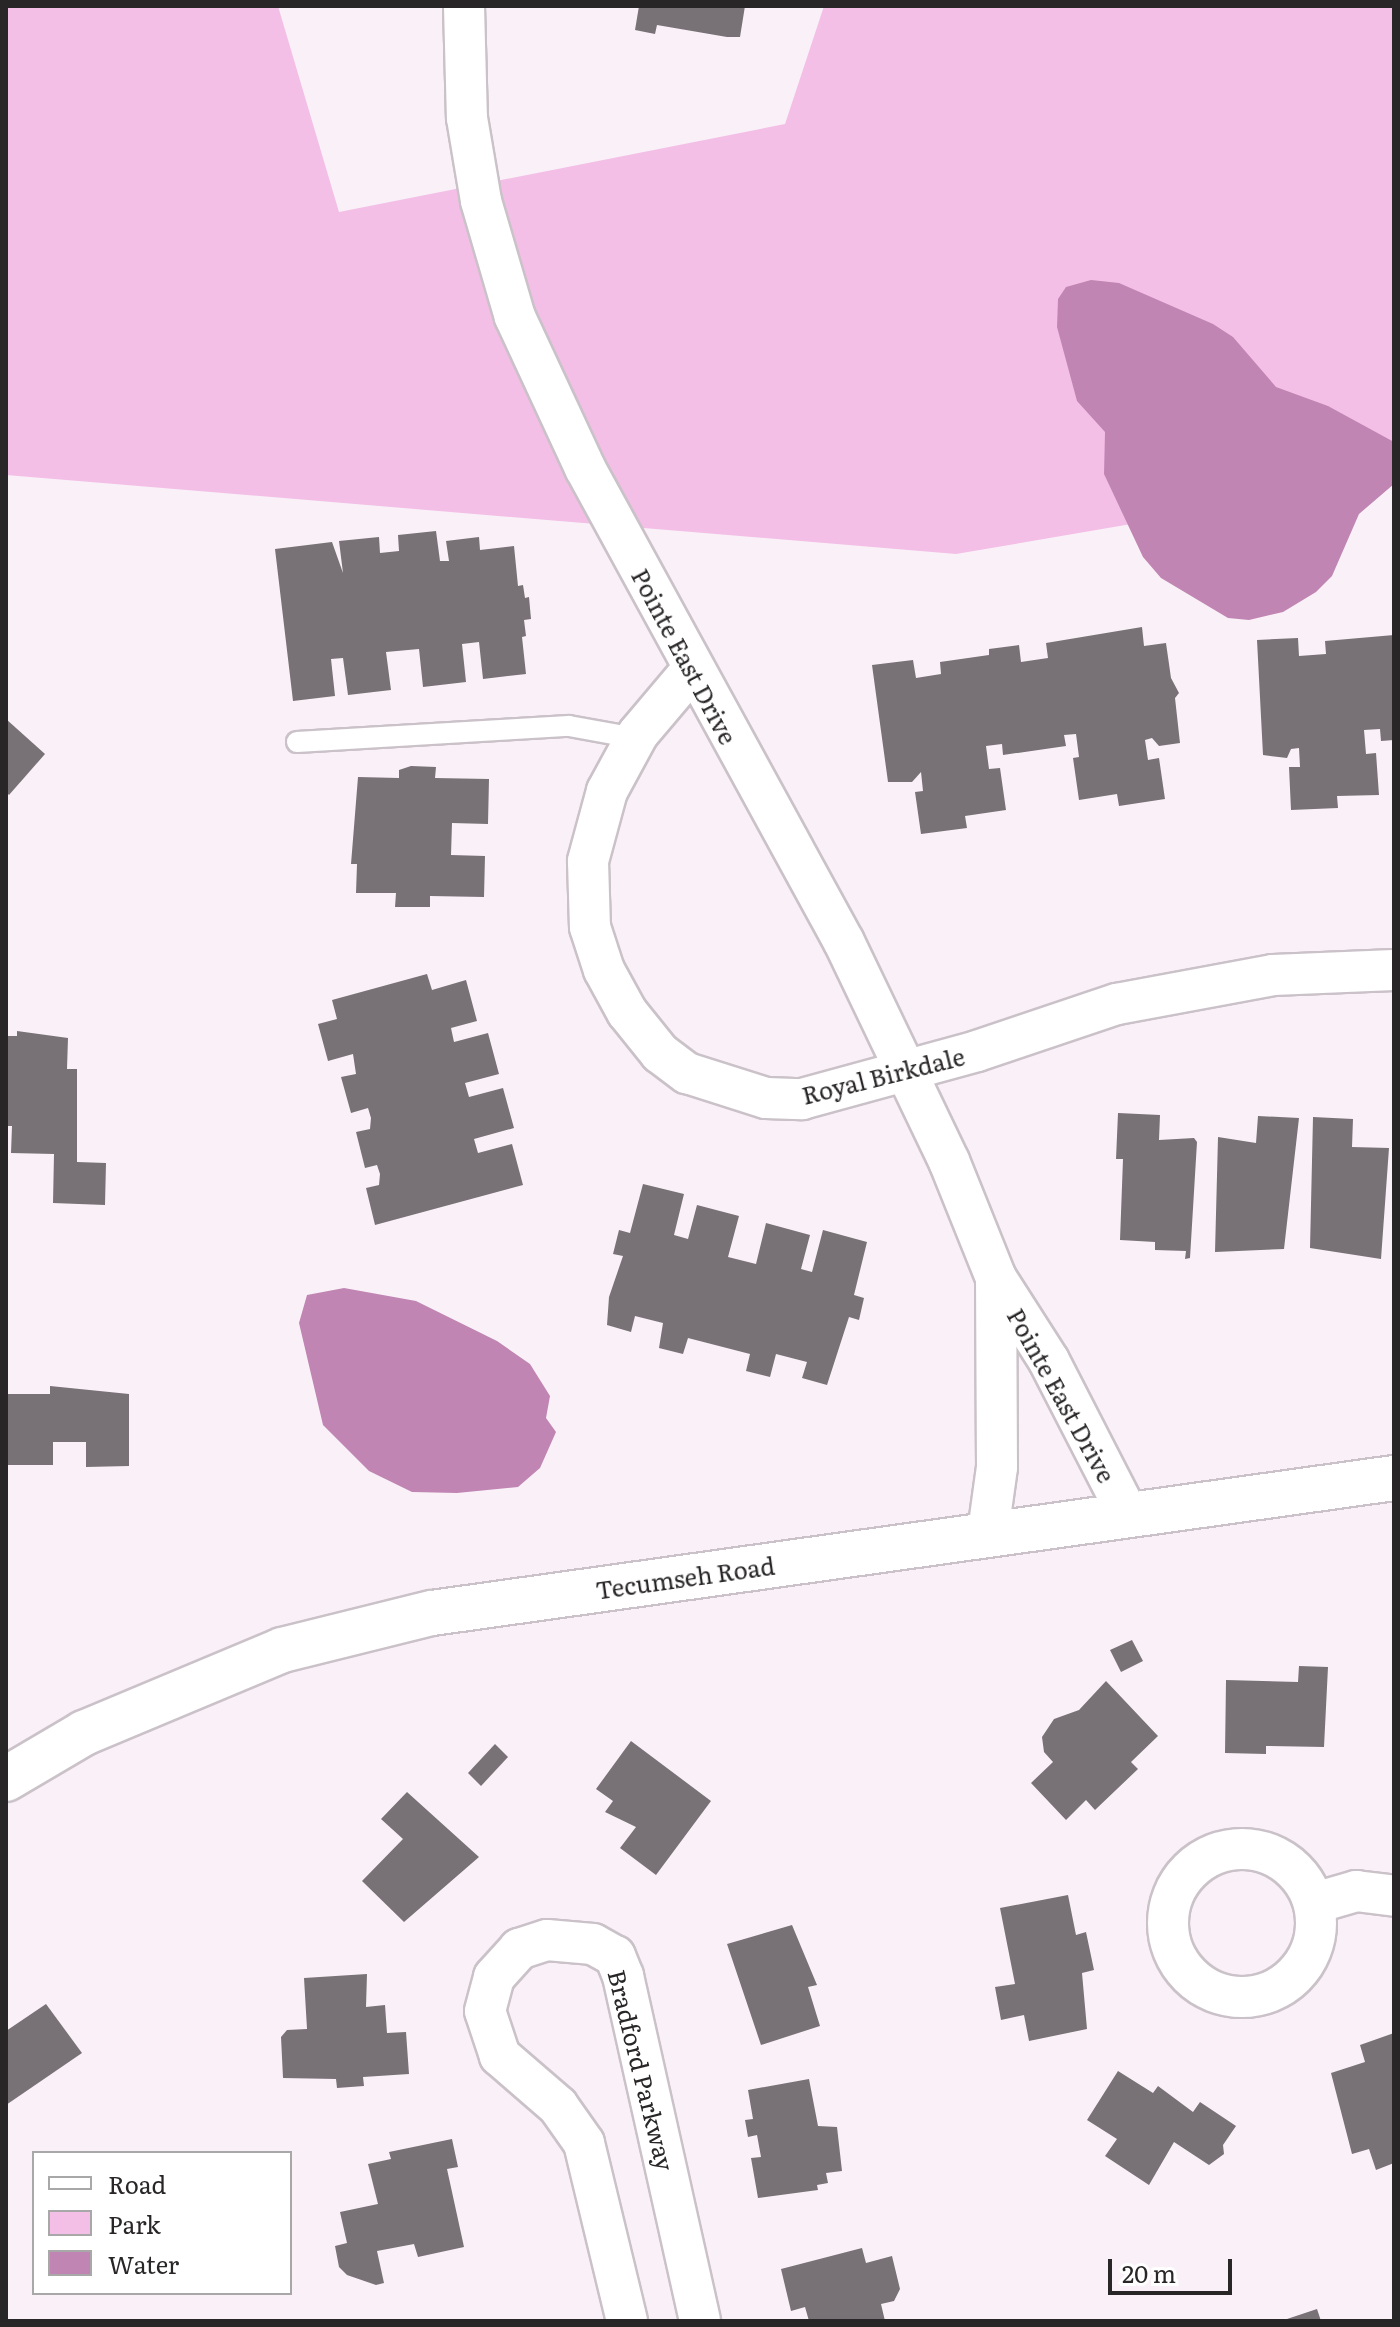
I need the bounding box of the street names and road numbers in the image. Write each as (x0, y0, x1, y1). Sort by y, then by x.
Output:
street label: Pointe East Drive (627, 563, 743, 749)
street label: Royal Birkdale (799, 1041, 967, 1109)
street label: Pointe East Drive (1002, 1303, 1122, 1487)
street label: Tecumseh Road (594, 1550, 776, 1604)
street label: Bradford Parkway (603, 1966, 681, 2174)

